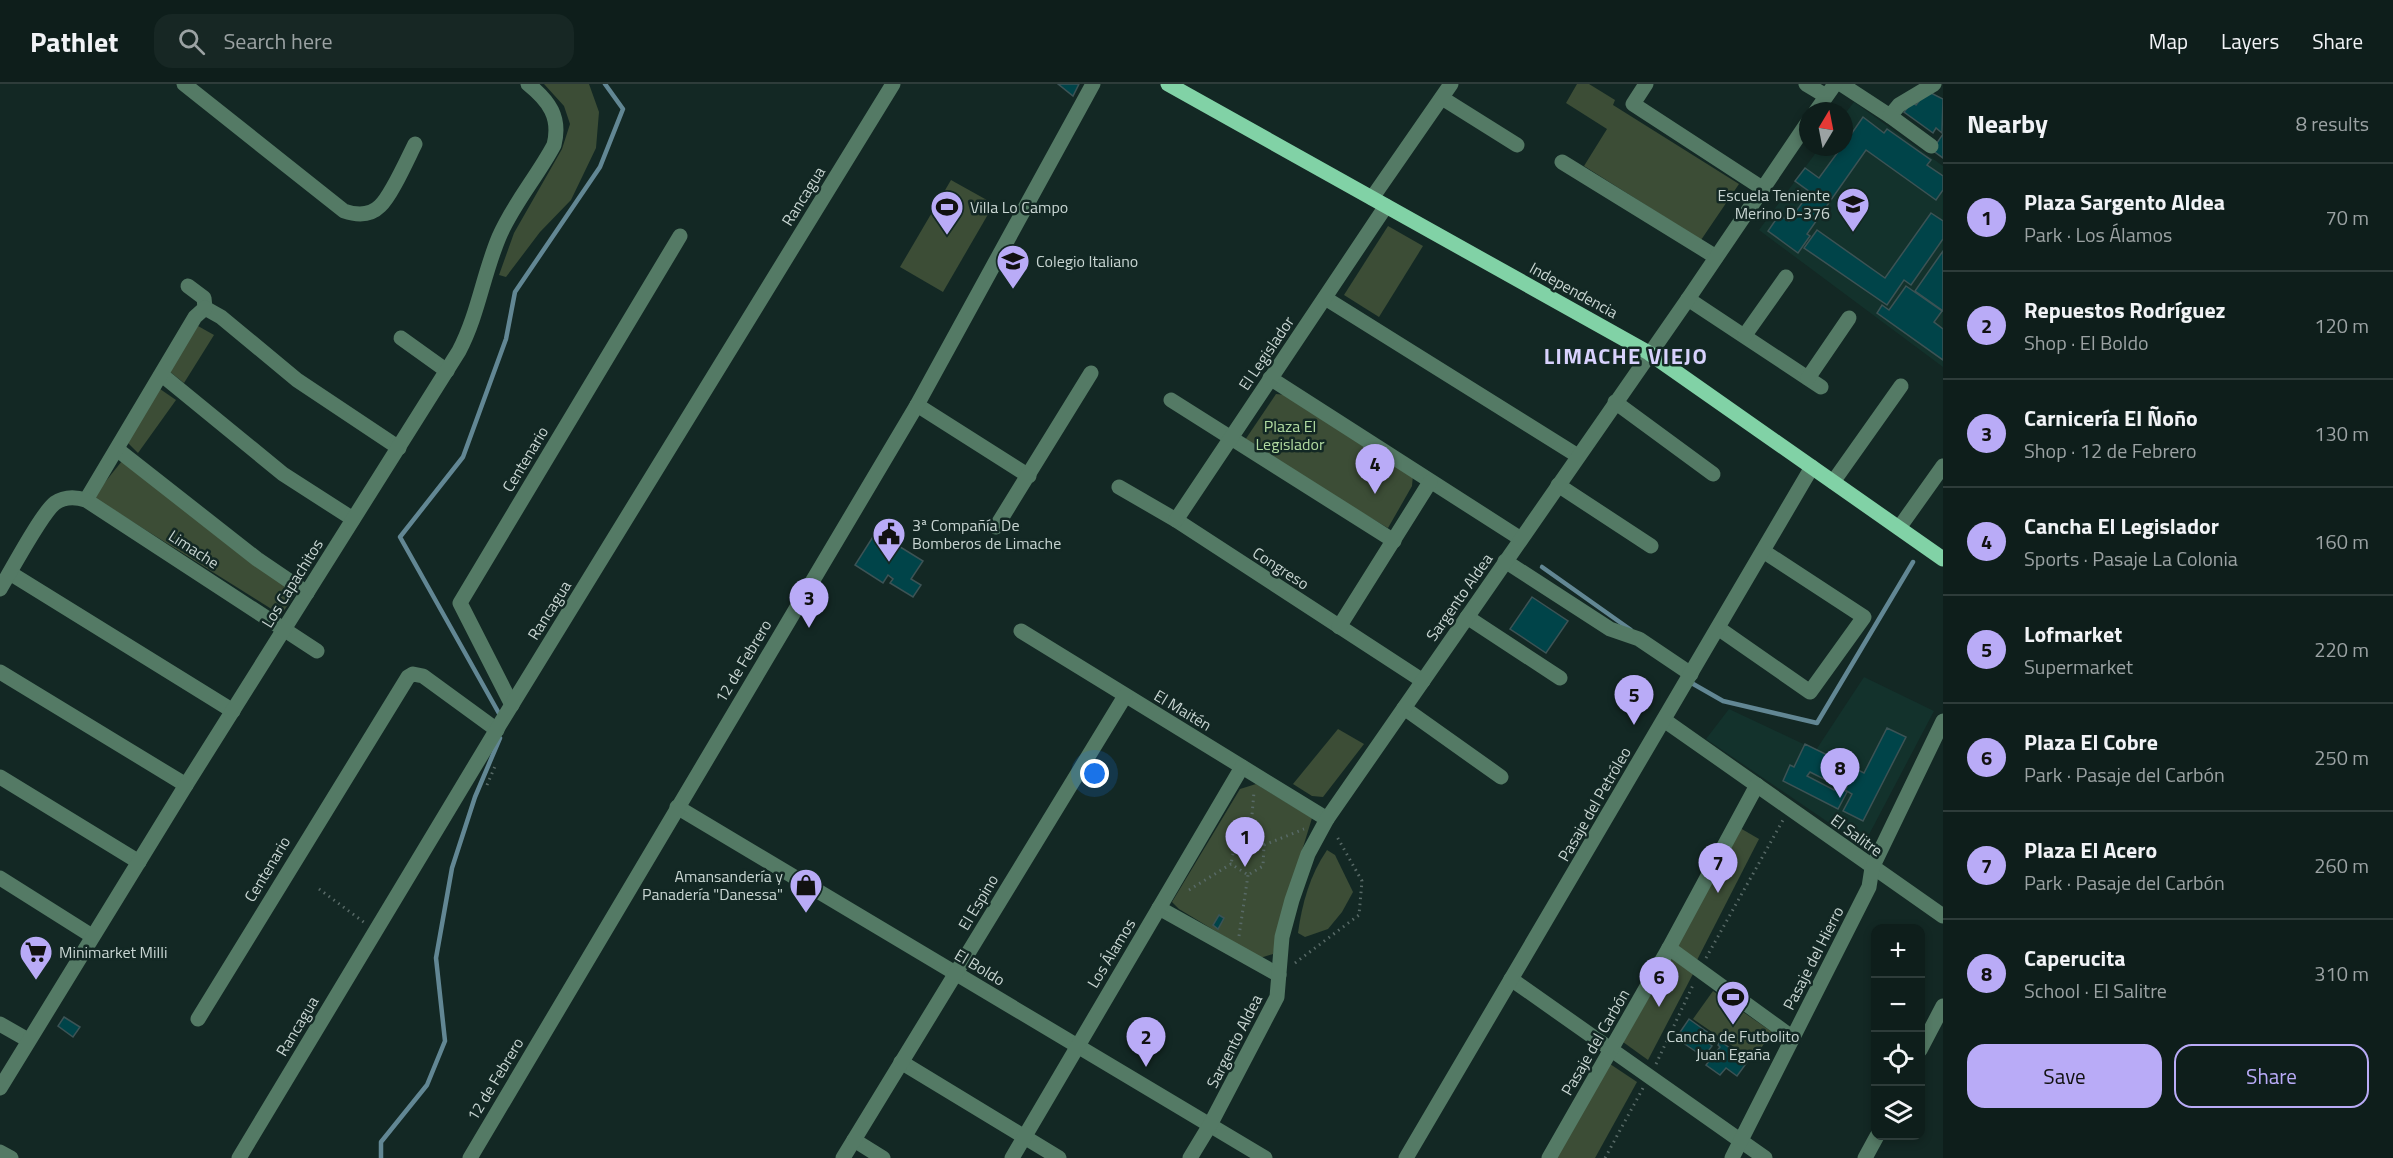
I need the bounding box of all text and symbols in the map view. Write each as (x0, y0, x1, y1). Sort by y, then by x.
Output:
search box (154, 14, 574, 68)
text: Pathlet (30, 20, 118, 63)
text: Search here (223, 24, 333, 58)
icon: search (175, 25, 208, 58)
text: Map (2149, 25, 2188, 57)
text: Layers (2221, 25, 2279, 57)
text: Share (2312, 25, 2363, 57)
north arrow (1799, 102, 1853, 156)
text: Nearby (1967, 104, 2048, 143)
text: 8 results (2296, 108, 2369, 139)
street label: Rancagua (775, 162, 831, 230)
place label: Escuela Teniente Merino D-376 (1717, 183, 1830, 225)
text: Plaza Sargento Aldea (2024, 185, 2225, 219)
school or university icon: Escuela Teniente Merino D-376 (1835, 186, 1871, 233)
sports icon: Villa Lo Campo (929, 189, 965, 236)
place label: Villa Lo Campo (970, 195, 1068, 219)
text: 1 (1981, 202, 1992, 233)
text: 70 m (2325, 202, 2369, 233)
text: Park · Los Álamos (2024, 219, 2172, 250)
school or university icon: Colegio Italiano (995, 243, 1031, 290)
place label: Colegio Italiano (1036, 249, 1138, 273)
street label: Independencia (1525, 256, 1623, 324)
text: Repuestos Rodríguez (2024, 293, 2226, 327)
text: 2 (1981, 310, 1992, 341)
text: 120 m (2314, 310, 2369, 341)
street label: El Legislador (1232, 311, 1300, 395)
text: Shop · El Boldo (2024, 327, 2149, 358)
district label: LIMACHE VIEJO (1544, 339, 1708, 373)
text: Carnicería El Ñoño (2024, 401, 2198, 435)
park label: Plaza El Legislador (1256, 414, 1325, 456)
text: 3 (1981, 418, 1992, 449)
text: 130 m (2314, 418, 2369, 449)
street label: Centenario (496, 422, 554, 496)
text: Shop · 12 de Febrero (2024, 435, 2197, 466)
pin: 4 (1356, 444, 1394, 494)
text: Cancha El Legislador (2024, 509, 2219, 543)
place label: 3ª Compañía De Bomberos de Limache (912, 513, 1061, 555)
public building icon: 3ª Compañía De Bomberos de Limache (871, 516, 907, 563)
street label: Limache (164, 524, 224, 574)
text: 4 (1981, 526, 1992, 557)
text: 160 m (2314, 526, 2369, 557)
street label: Los Capachitos (255, 534, 329, 632)
street label: Congreso (1248, 541, 1314, 595)
text: Sports · Pasaje La Colonia (2024, 543, 2238, 574)
street label: Sargento Aldea (1420, 548, 1498, 646)
street label: Rancagua (521, 576, 577, 644)
pin: 3 (790, 578, 828, 628)
street label: 12 de Febrero (709, 615, 777, 707)
text: Lofmarket (2024, 617, 2122, 651)
text: 5 (1981, 634, 1992, 665)
text: 220 m (2314, 634, 2369, 665)
text: Supermarket (2024, 651, 2133, 682)
pin: 5 (1614, 676, 1654, 725)
street label: El Maitén (1150, 683, 1216, 737)
text: Plaza El Cobre (2024, 725, 2158, 759)
street label: Pasaje del Petróleo (1551, 742, 1637, 866)
text: 6 (1981, 742, 1992, 773)
text: 250 m (2314, 742, 2369, 773)
pin: 8 (1820, 748, 1860, 798)
your location (1080, 759, 1109, 788)
text: Park · Pasaje del Carbón (2024, 759, 2225, 790)
street label: El Salitre (1826, 808, 1888, 862)
pin: 1 (1226, 818, 1264, 867)
street label: Centenario (238, 832, 296, 906)
text: Plaza El Acero (2024, 833, 2157, 867)
pin: 7 (1698, 844, 1738, 893)
text: 7 (1981, 850, 1992, 881)
text: 260 m (2314, 850, 2369, 881)
place label: Amansandería y Panadería "Danessa" (642, 864, 783, 906)
shop icon: Amansandería y Panadería "Danessa" (788, 867, 824, 914)
text: Park · Pasaje del Carbón (2024, 867, 2225, 898)
street label: El Espino (952, 870, 1004, 934)
street label: Pasaje del Hierro (1777, 902, 1849, 1014)
street label: Los Álamos (1081, 914, 1141, 992)
map controls (1871, 924, 1925, 1140)
button: + (1871, 924, 1925, 978)
supermarket icon: Minimarket Milli (18, 934, 54, 981)
place label: Minimarket Milli (59, 940, 167, 964)
text: Caperucita (2024, 941, 2125, 975)
street label: El Boldo (950, 943, 1010, 991)
pin: 6 (1640, 958, 1678, 1007)
text: 8 (1981, 958, 1992, 989)
text: 310 m (2314, 958, 2369, 989)
text: School · El Salitre (2024, 975, 2167, 1006)
button: − (1871, 978, 1925, 1032)
sports icon: Cancha de Futbolito Juan Egaña (1715, 979, 1751, 1026)
street label: Pasaje del Carbón (1555, 984, 1635, 1100)
street label: Sargento Aldea (1200, 990, 1268, 1092)
street label: Rancagua (270, 991, 324, 1061)
pin: 2 (1126, 1018, 1166, 1067)
place label: Cancha de Futbolito Juan Egaña (1667, 1024, 1799, 1066)
button: locate (1871, 1032, 1925, 1086)
street label: 12 de Febrero (461, 1033, 529, 1125)
button: Save (1967, 1044, 2162, 1108)
button: Share (2174, 1044, 2369, 1108)
button: layers (1871, 1086, 1925, 1140)

